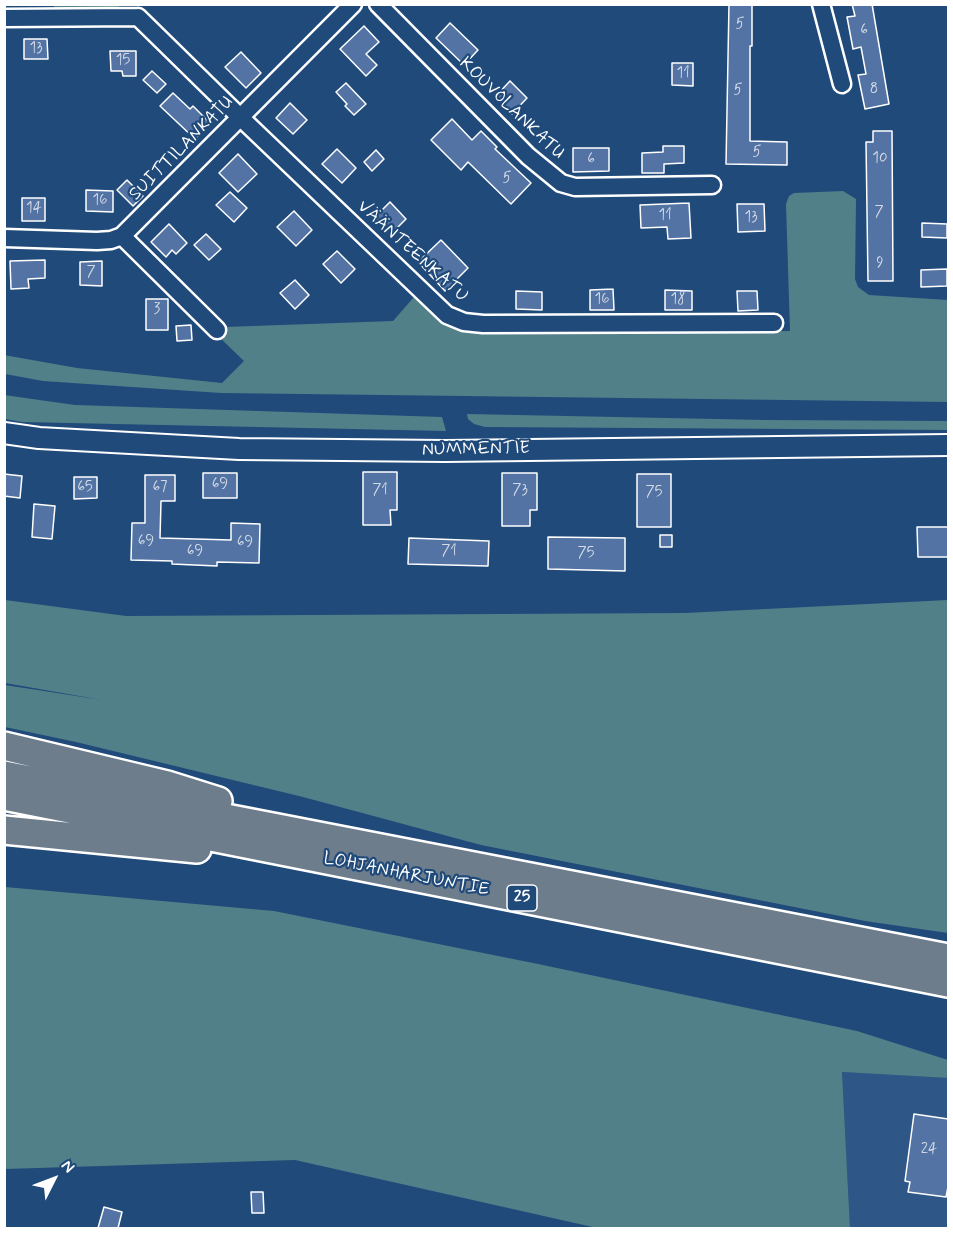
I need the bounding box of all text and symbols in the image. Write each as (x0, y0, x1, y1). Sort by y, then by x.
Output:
house number: 5 (736, 16, 744, 34)
house number: 6 (860, 22, 868, 40)
house number: 13 (29, 40, 43, 58)
house number: 15 (116, 52, 130, 70)
street label: KOUVOLANKATU (454, 53, 568, 165)
house number: 11 (676, 65, 690, 83)
house number: 8 (870, 81, 878, 99)
house number: 5 (734, 82, 742, 100)
street label: SUITTILANKATU (125, 92, 239, 206)
house number: 5 (753, 144, 761, 162)
house number: 10 (872, 150, 888, 168)
house number: 6 (587, 151, 595, 169)
house number: 5 (503, 170, 511, 188)
house number: 16 (93, 192, 107, 210)
street label: VÄÄNTEENKATU (352, 196, 472, 308)
house number: 14 (26, 200, 42, 218)
house number: 7 (874, 204, 884, 222)
house number: 11 (658, 207, 672, 225)
house number: 13 (744, 209, 758, 227)
house number: 9 (876, 255, 884, 273)
house number: 7 (86, 264, 96, 282)
house number: 16 (595, 291, 609, 309)
house number: 18 (671, 291, 685, 309)
house number: 3 (154, 301, 160, 319)
street label: NUMMENTIE (422, 438, 530, 462)
house number: 69 (212, 476, 228, 494)
house number: 65 (77, 479, 93, 497)
house number: 67 (152, 479, 168, 497)
house number: 71 (372, 482, 388, 500)
house number: 73 (512, 482, 528, 500)
house number: 75 (645, 484, 663, 502)
house number: 69 (138, 533, 154, 551)
house number: 69 (237, 534, 253, 552)
house number: 69 (187, 543, 203, 561)
house number: 71 (441, 543, 457, 561)
house number: 75 (577, 545, 595, 563)
street label: LOHJANHARJUNTIE (321, 848, 491, 902)
road number: 25 (507, 885, 537, 911)
house number: 24 (921, 1141, 937, 1159)
north arrow (24, 1149, 84, 1209)
text: N (56, 1156, 79, 1178)

